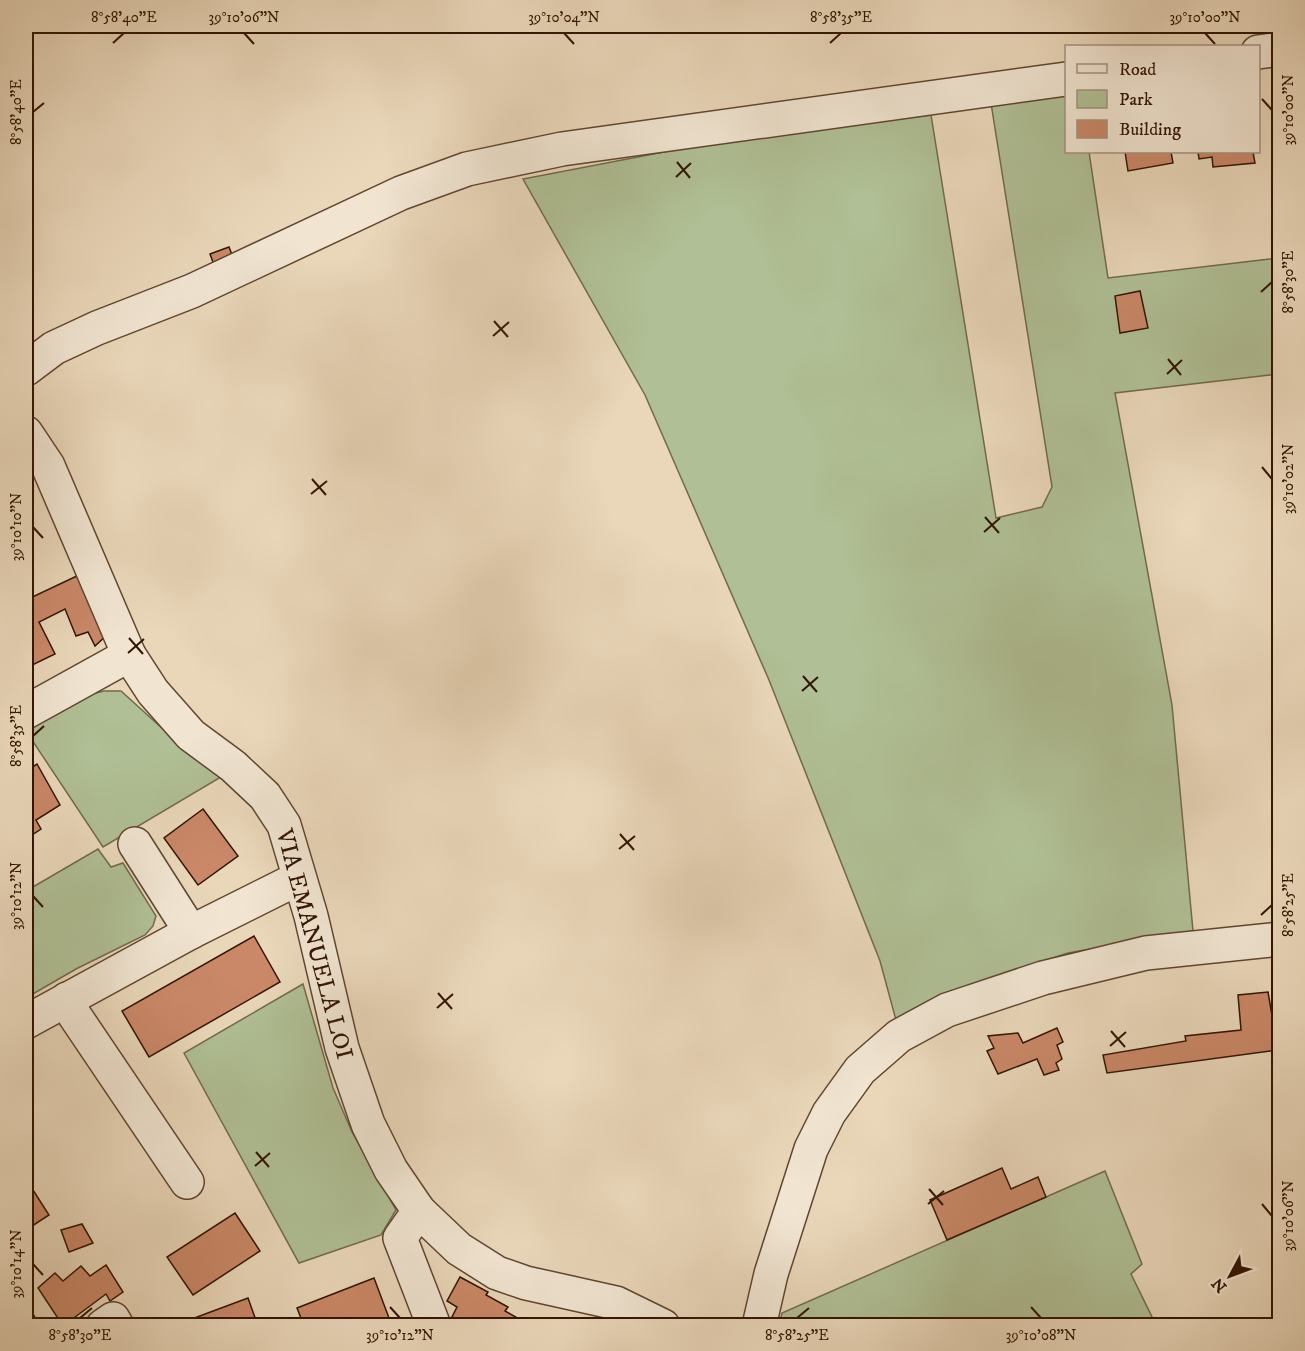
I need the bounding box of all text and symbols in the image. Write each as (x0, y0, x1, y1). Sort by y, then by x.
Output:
text: 8°58'40"E (91, 8, 157, 27)
text: 39°10'06"N (209, 8, 279, 27)
text: 39°10'04"N (528, 8, 600, 27)
text: 8°58'35"E (810, 8, 872, 27)
text: 39°10'00"N (1169, 8, 1241, 27)
legend (1065, 45, 1260, 153)
text: Road (1119, 59, 1156, 81)
text: 39°10'00"N (1279, 74, 1298, 146)
text: 8°58'40"E (7, 79, 26, 145)
text: Park (1119, 89, 1153, 111)
text: Building (1119, 119, 1181, 141)
text: 8°58'30"E (1279, 250, 1298, 313)
text: 39°10'02"N (1279, 444, 1298, 514)
text: 39°10'10"N (7, 493, 26, 561)
text: 8°58'35"E (7, 705, 26, 767)
street label: VIA EMANUELA LOI (269, 825, 359, 1063)
text: 39°10'12"N (7, 862, 26, 930)
text: 8°58'25"E (1279, 873, 1298, 937)
text: 39°10'06"N (1279, 1181, 1298, 1251)
text: 39°10'14"N (7, 1229, 26, 1299)
north arrow (1200, 1246, 1260, 1306)
text: N (1208, 1274, 1231, 1297)
text: 8°58'30"E (49, 1326, 112, 1345)
text: 39°10'12"N (366, 1326, 434, 1345)
text: 8°58'25"E (765, 1326, 829, 1345)
text: 39°10'08"N (1006, 1326, 1076, 1345)

